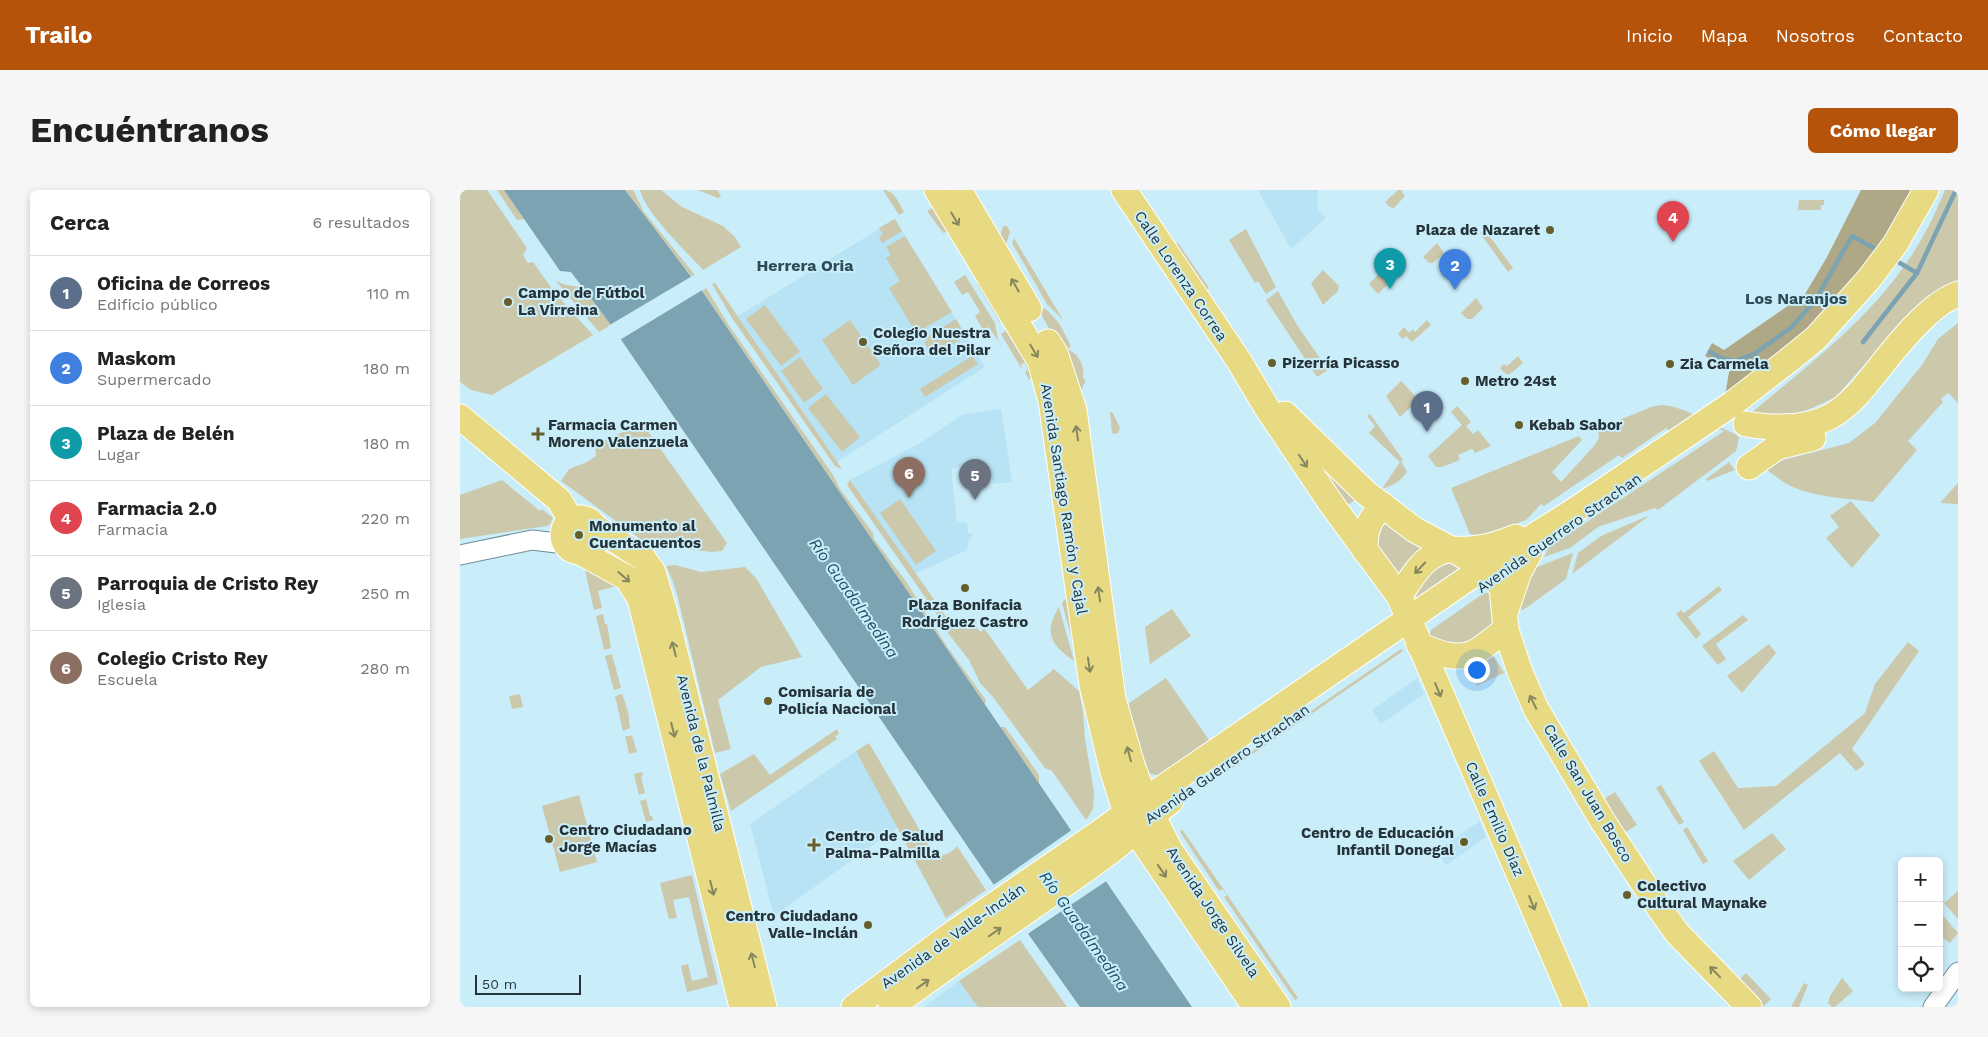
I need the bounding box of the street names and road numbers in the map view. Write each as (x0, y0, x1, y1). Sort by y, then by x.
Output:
street label: Calle Lorenza Correa (1131, 208, 1232, 345)
street label: Avenida Santiago Ramón y Cajal (1037, 382, 1091, 616)
street label: Avenida Guerrero Strachan (1473, 469, 1645, 597)
street label: Avenida de la Palmilla (673, 673, 729, 834)
street label: Avenida Guerrero Strachan (1141, 700, 1313, 828)
street label: Calle San Juan Bosco (1540, 721, 1636, 865)
street label: Calle Emilio Díaz (1462, 759, 1528, 879)
street label: Avenida Jorge Silvela (1163, 843, 1264, 981)
street label: Avenida de Valle-Inclán (878, 879, 1028, 993)

